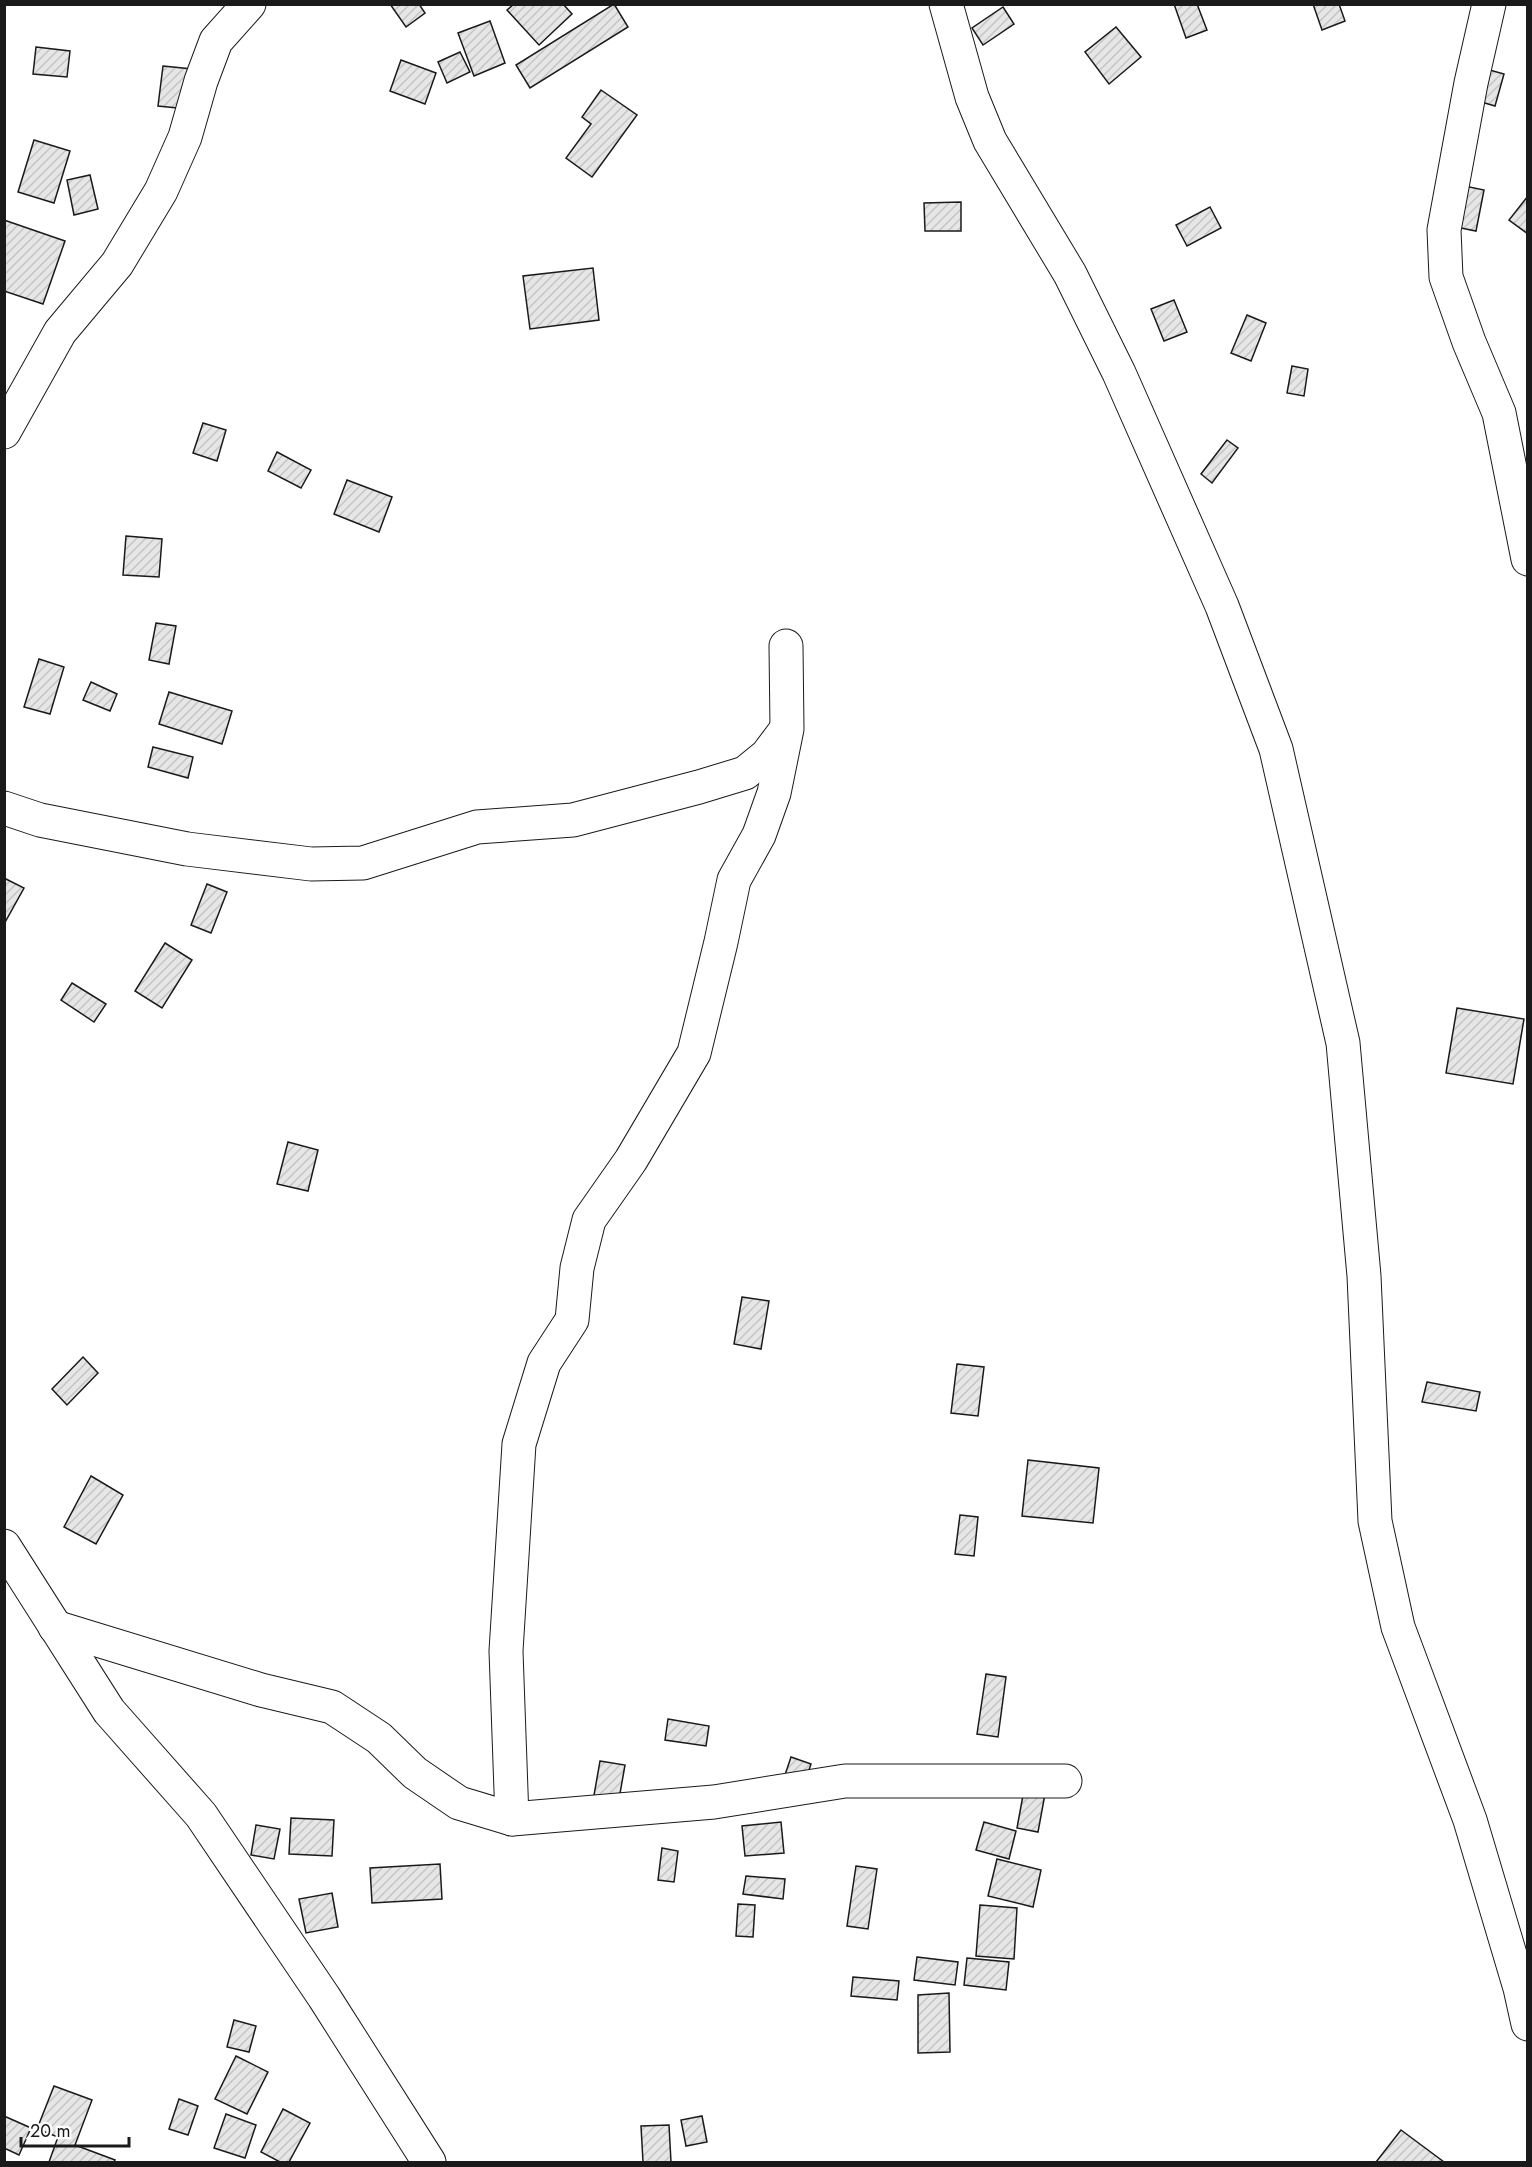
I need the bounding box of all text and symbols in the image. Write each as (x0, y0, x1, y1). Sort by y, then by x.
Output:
scale bar (21, 2110, 129, 2148)
text: 20 m (30, 2118, 70, 2144)

